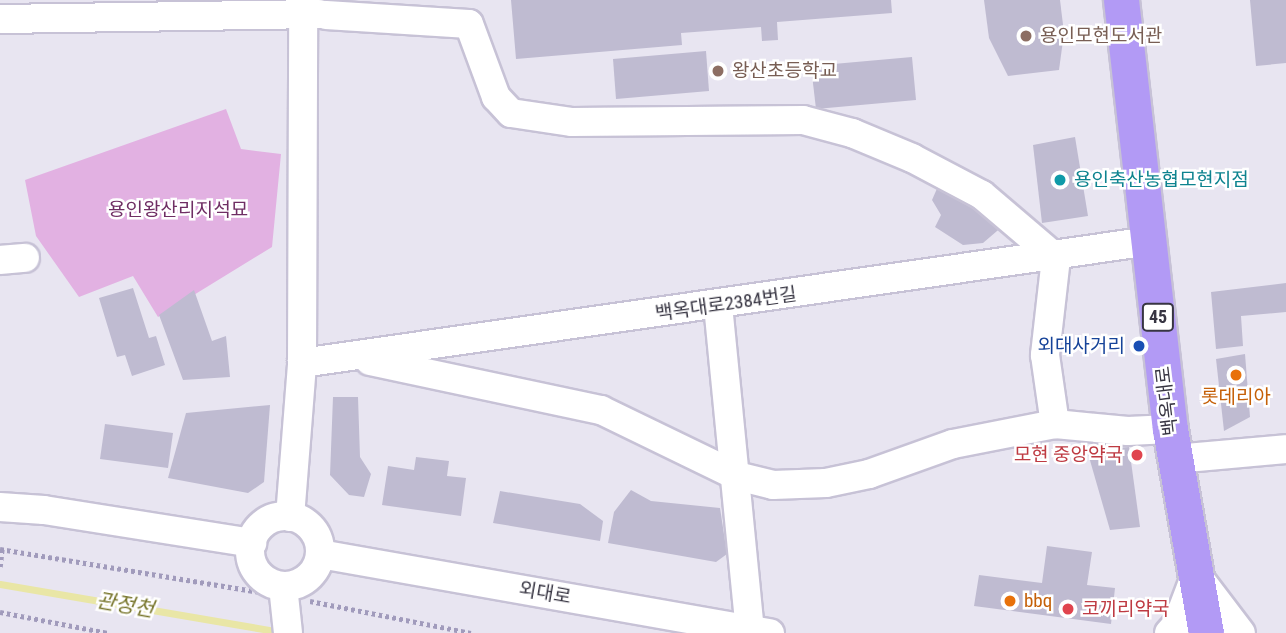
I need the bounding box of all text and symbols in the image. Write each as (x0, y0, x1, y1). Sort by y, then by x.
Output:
place label: 용인모현도서관 (1040, 25, 1162, 47)
marker: 용인모현도서관 (1018, 28, 1034, 44)
place label: 왕산초등학교 (732, 60, 837, 82)
marker: 왕산초등학교 (710, 63, 726, 79)
place label: 용인축산농협모현지점 (1074, 169, 1249, 191)
marker: 용인축산농협모현지점 (1052, 172, 1068, 188)
park label: 용인왕산리지석묘 (108, 199, 248, 221)
street label: 백옥대로2384번길 (654, 283, 798, 325)
road number: 45 (1140, 302, 1176, 332)
place label: 외대사거리 (1038, 335, 1125, 357)
marker: 외대사거리 (1131, 338, 1147, 354)
street label: 백옥대로 (1151, 365, 1183, 437)
marker: 롯데리아 (1228, 367, 1244, 383)
place label: 롯데리아 (1201, 386, 1271, 408)
place label: 모현 중앙약국 (1014, 444, 1123, 466)
marker: 모현 중앙약국 (1129, 447, 1145, 463)
street label: 외대로 (517, 577, 573, 609)
water label: 관정천 (94, 588, 156, 622)
place label: bbq (1024, 590, 1052, 612)
marker: bbq (1002, 593, 1018, 609)
place label: 코끼리약국 (1082, 598, 1169, 620)
marker: 코끼리약국 (1060, 601, 1076, 617)

